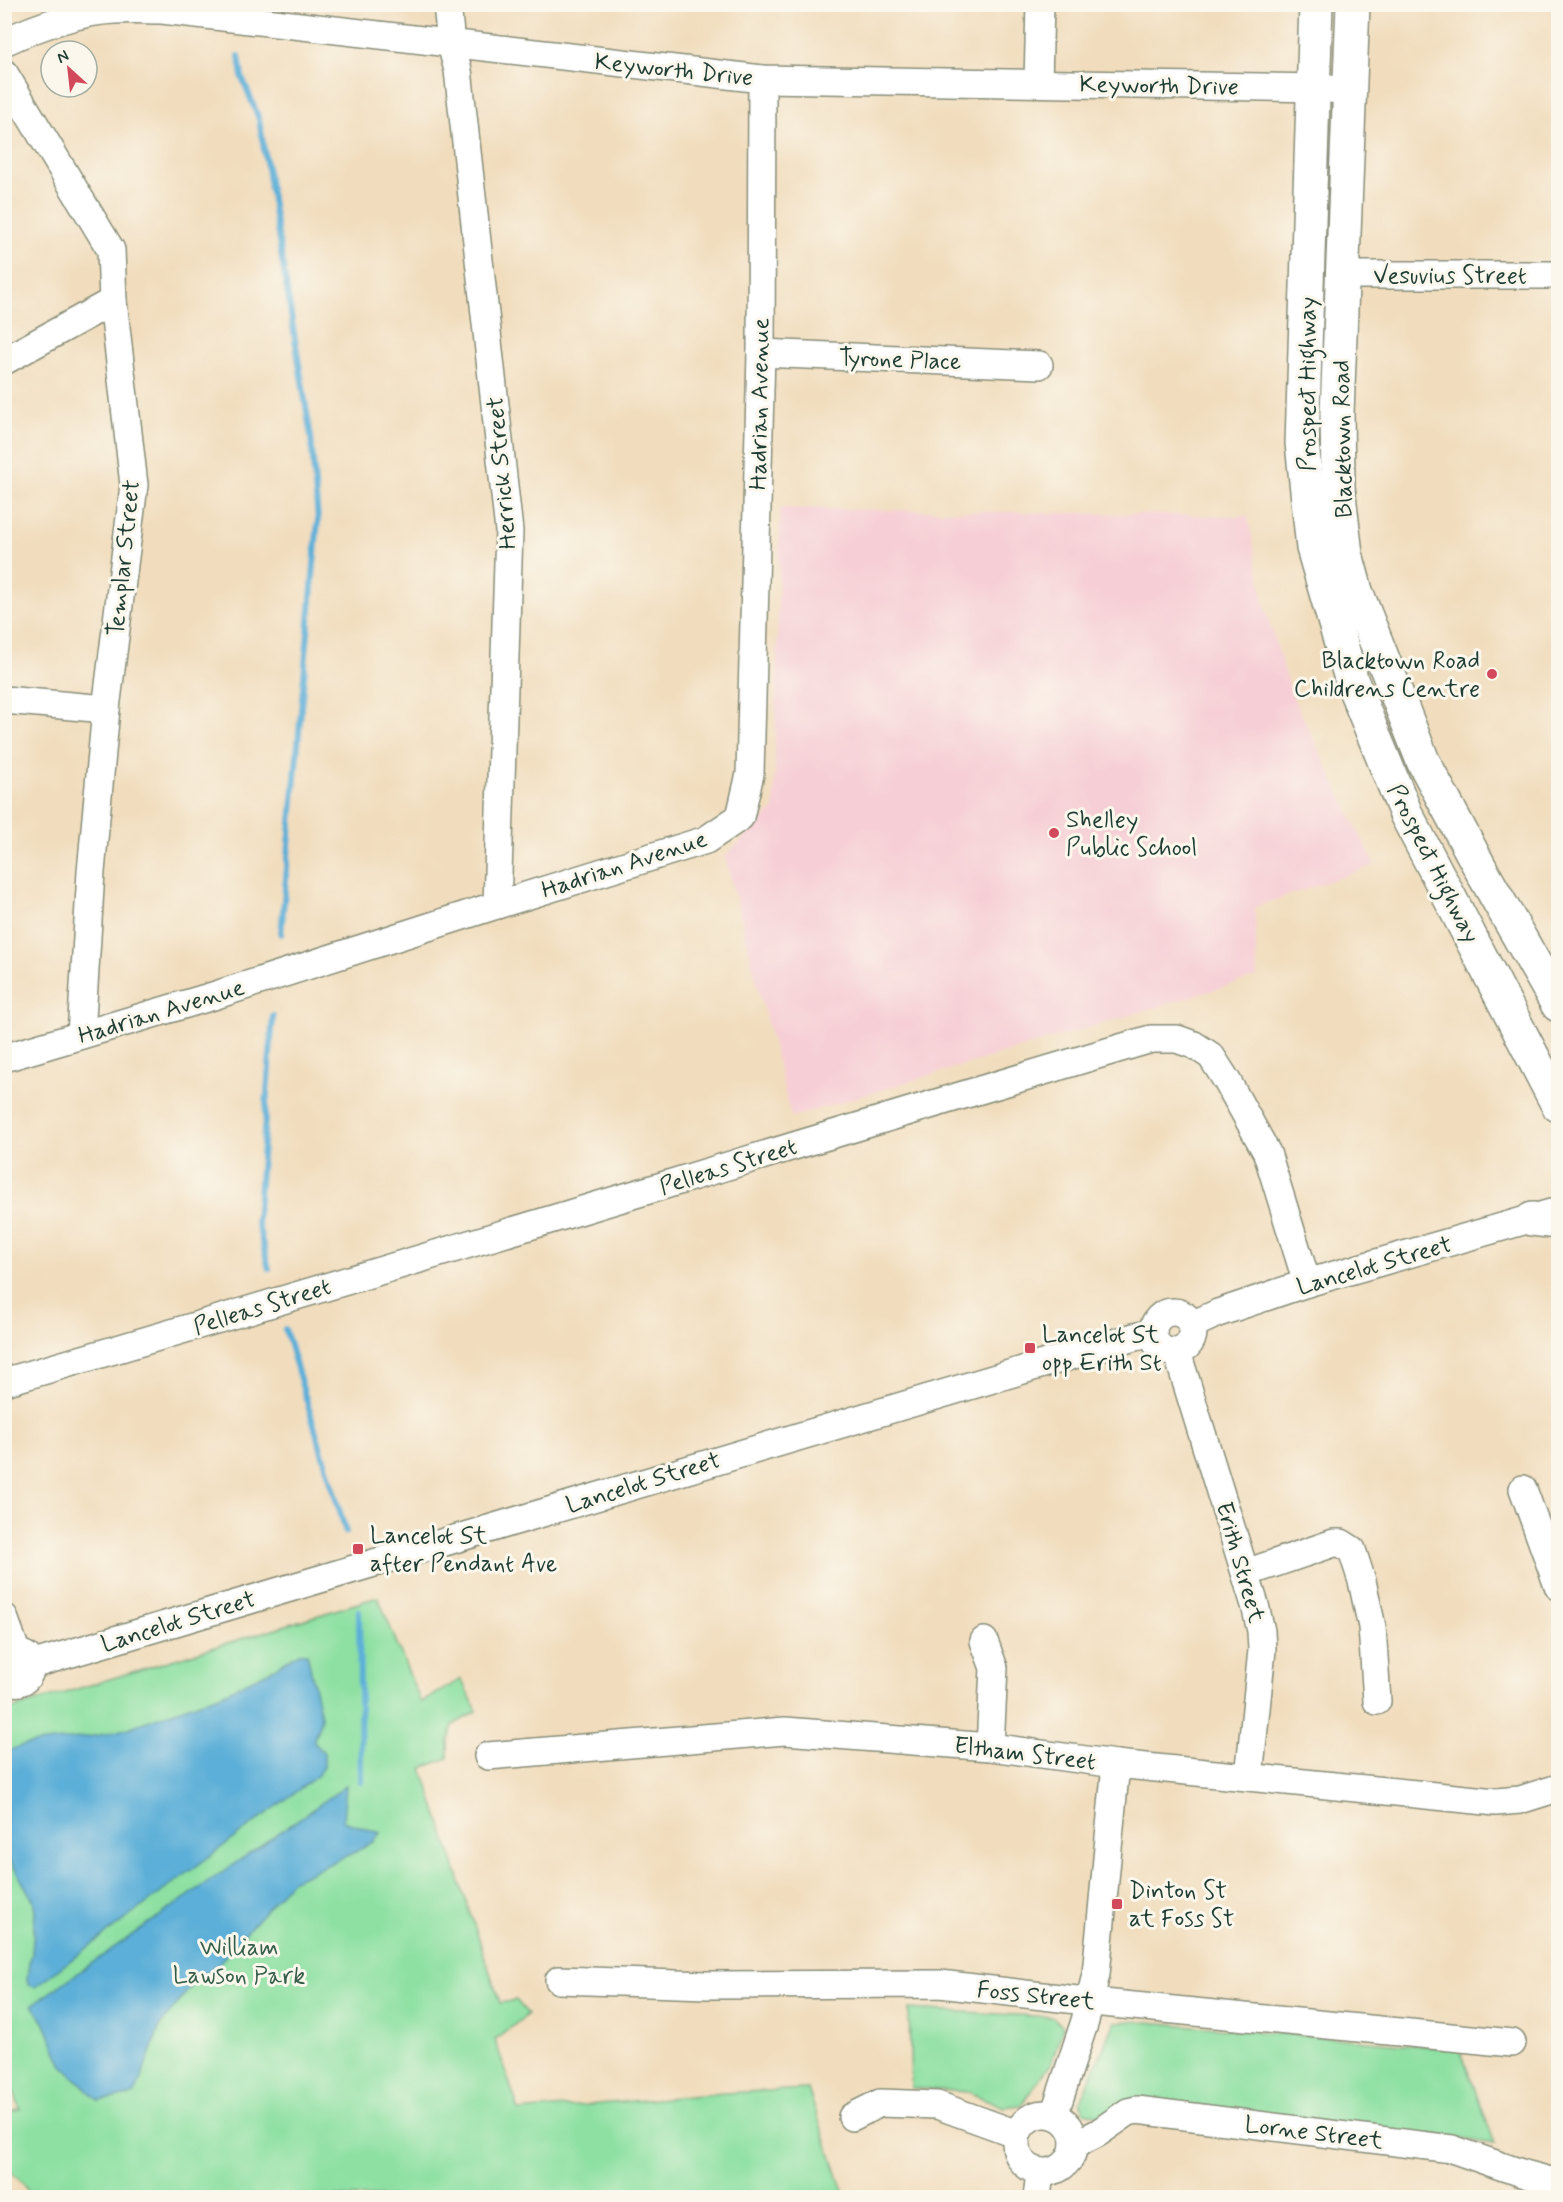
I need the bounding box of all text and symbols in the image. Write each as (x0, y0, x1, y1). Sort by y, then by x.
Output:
north arrow (39, 39, 99, 99)
text: N (53, 45, 72, 69)
street label: Keyworth Drive (593, 47, 755, 94)
street label: Keyworth Drive (1079, 70, 1239, 103)
street label: Vesuvius Street (1373, 261, 1527, 292)
street label: Prospect Highway (1293, 297, 1327, 471)
street label: Hadrian Avenue (743, 317, 778, 490)
street label: Tyrone Place (838, 343, 962, 378)
street label: Blacktown Road (1327, 359, 1360, 518)
street label: Herrick Street (480, 395, 525, 551)
street label: Templar Street (101, 478, 148, 638)
place label: Blacktown Road Childrens Centre (1294, 646, 1480, 705)
marker: Blacktown Road Childrens Centre (1485, 667, 1499, 681)
street label: Prospect Highway (1377, 779, 1486, 950)
place label: Shelley Public School (1066, 805, 1197, 864)
street label: Hadrian Avenue (538, 824, 711, 907)
marker: Shelley Public School (1047, 826, 1061, 840)
street label: Hadrian Avenue (75, 972, 248, 1052)
street label: Pelleas Street (656, 1132, 801, 1203)
street label: Lancelot Street (1293, 1230, 1456, 1303)
street label: Pelleas Street (190, 1272, 335, 1343)
place label: Lancelot St opp Erith St (1042, 1320, 1162, 1379)
marker: Lancelot St opp Erith St (1023, 1341, 1037, 1355)
street label: Lancelot Street (562, 1445, 724, 1522)
street label: Erith Street (1208, 1498, 1272, 1626)
place label: Lancelot St after Pendant Ave (370, 1521, 557, 1580)
marker: Lancelot St after Pendant Ave (351, 1542, 365, 1556)
street label: Lancelot Street (97, 1584, 259, 1661)
street label: Eltham Street (952, 1730, 1098, 1779)
place label: Dinton St at Foss St (1129, 1876, 1234, 1935)
marker: Dinton St at Foss St (1110, 1897, 1124, 1911)
park label: William Lawson Park (173, 1933, 305, 1992)
street label: Foss Street (975, 1975, 1096, 2018)
street label: Lorne Street (1243, 2110, 1385, 2157)

